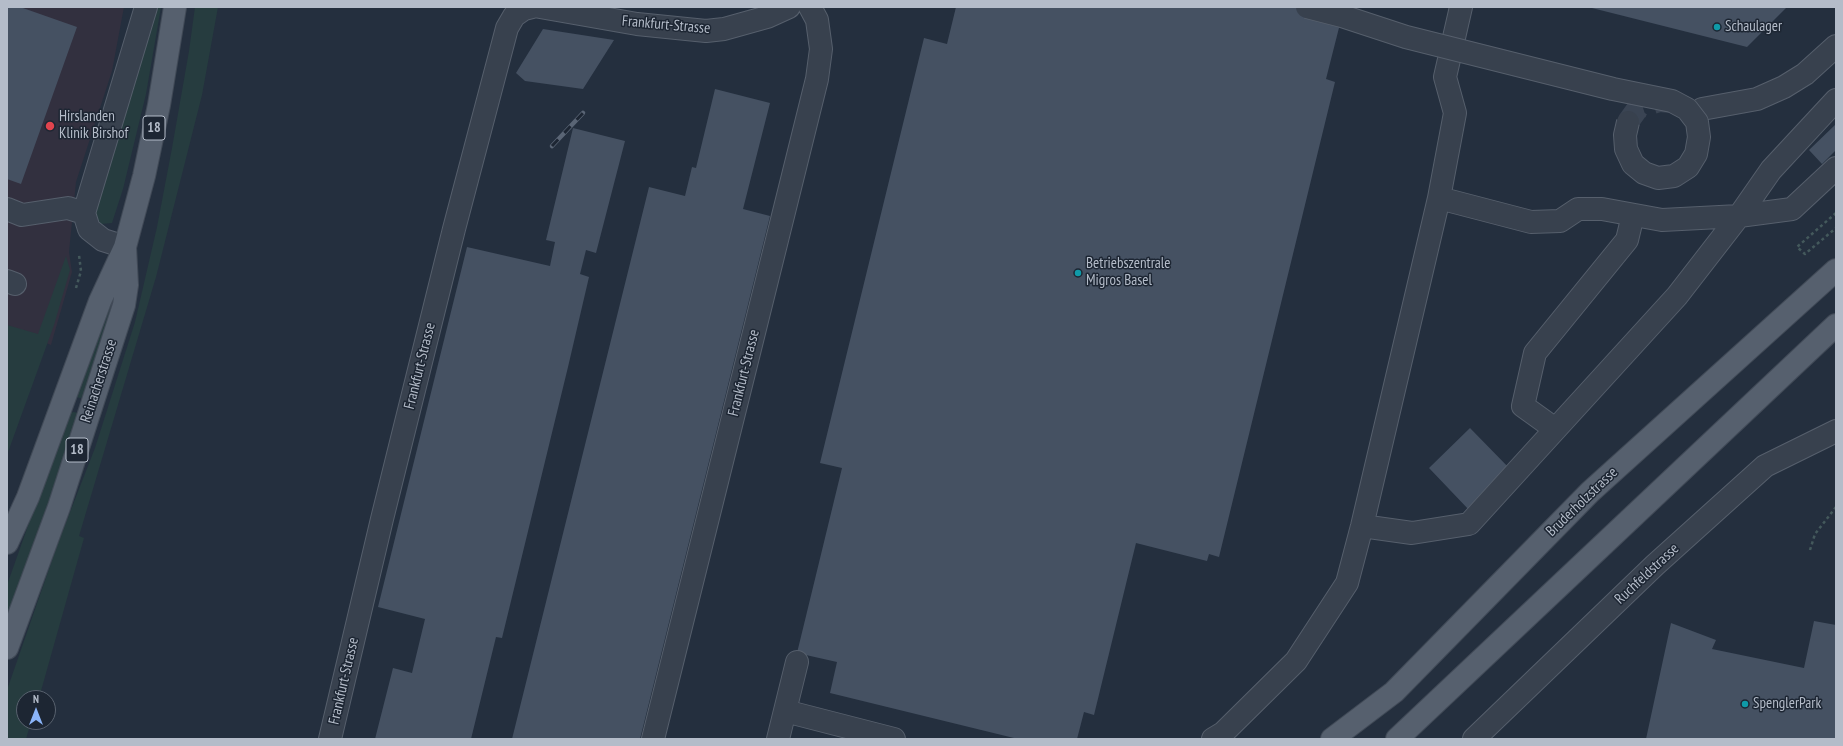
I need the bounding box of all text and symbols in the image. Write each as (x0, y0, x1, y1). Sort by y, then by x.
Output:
street label: Frankfurt-Strasse (621, 12, 711, 38)
place label: Schaulager (1725, 18, 1782, 36)
marker: Schaulager (1712, 22, 1722, 32)
place label: Hirslanden Klinik Birshof (59, 108, 128, 143)
road number: 18 (143, 116, 165, 140)
marker: Hirslanden Klinik Birshof (44, 120, 56, 132)
place label: Betriebszentrale Migros Basel (1086, 255, 1170, 290)
marker: Betriebszentrale Migros Basel (1073, 268, 1083, 278)
street label: Frankfurt-Strasse (401, 321, 439, 411)
street label: Frankfurt-Strasse (725, 328, 763, 418)
street label: Reinacherstrasse (77, 337, 121, 425)
road number: 18 (66, 438, 88, 462)
street label: Bruderholzstrasse (1543, 464, 1621, 540)
street label: Ruchfeldstrasse (1611, 540, 1683, 608)
street label: Frankfurt-Strasse (325, 636, 363, 726)
north arrow (16, 690, 56, 730)
text: N (33, 692, 39, 706)
place label: SpenglerPark (1753, 695, 1821, 713)
marker: SpenglerPark (1740, 699, 1750, 709)

